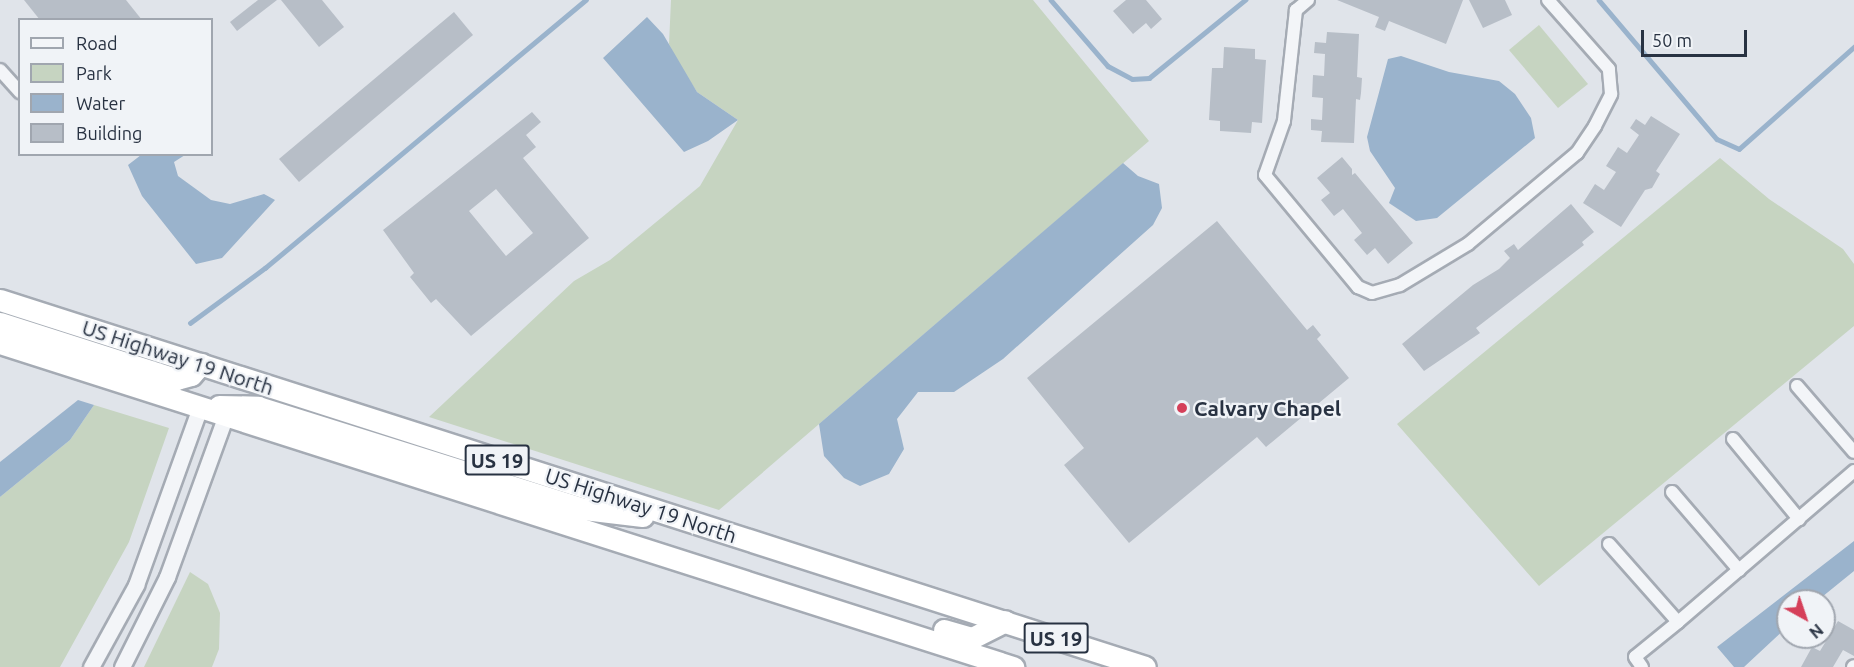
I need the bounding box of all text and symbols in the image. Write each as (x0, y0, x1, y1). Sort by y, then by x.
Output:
legend (18, 18, 213, 156)
scale bar (1644, 18, 1750, 56)
text: 50 m (1652, 30, 1692, 50)
text: Road (76, 33, 118, 53)
text: Park (76, 63, 112, 83)
text: Water (76, 93, 125, 113)
text: Building (76, 123, 142, 143)
street label: US Highway 19 North (79, 314, 277, 400)
place label: Calvary Chapel (1194, 395, 1341, 421)
marker: Calvary Chapel (1175, 401, 1189, 415)
road number: US 19 (464, 443, 530, 477)
street label: US Highway 19 North (542, 462, 740, 548)
north arrow (1776, 589, 1836, 649)
road number: US 19 (1023, 621, 1089, 655)
text: N (1806, 621, 1827, 642)

